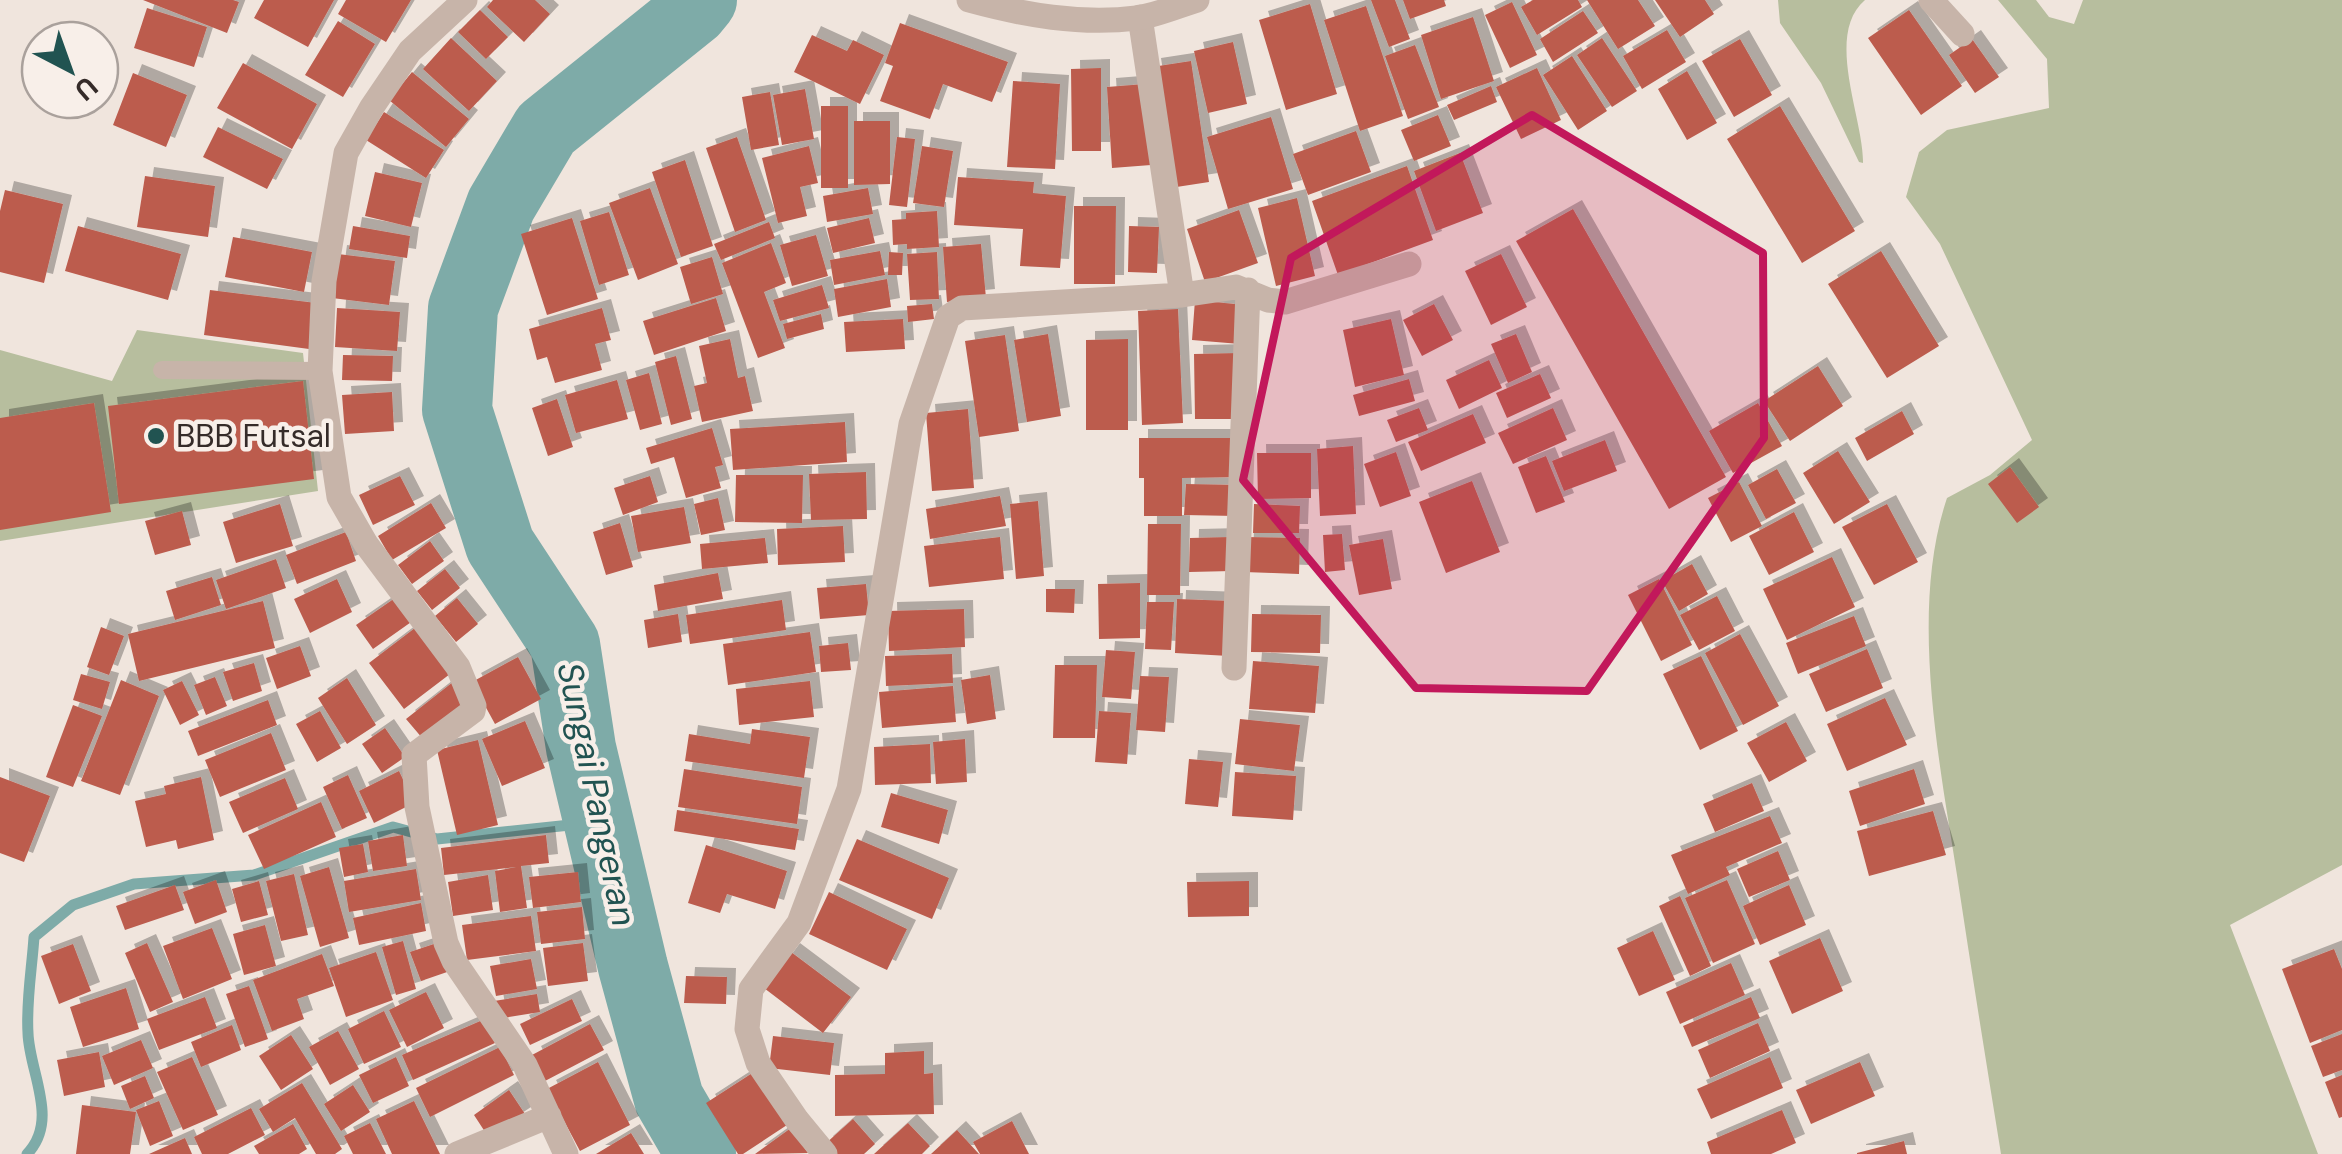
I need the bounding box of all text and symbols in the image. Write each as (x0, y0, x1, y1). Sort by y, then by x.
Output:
north arrow (20, 20, 120, 120)
text: U (67, 68, 105, 109)
place label: BBB Futsal (176, 415, 331, 457)
marker: BBB Futsal (145, 425, 167, 447)
water label: Sungai Pangeran (547, 658, 647, 930)

